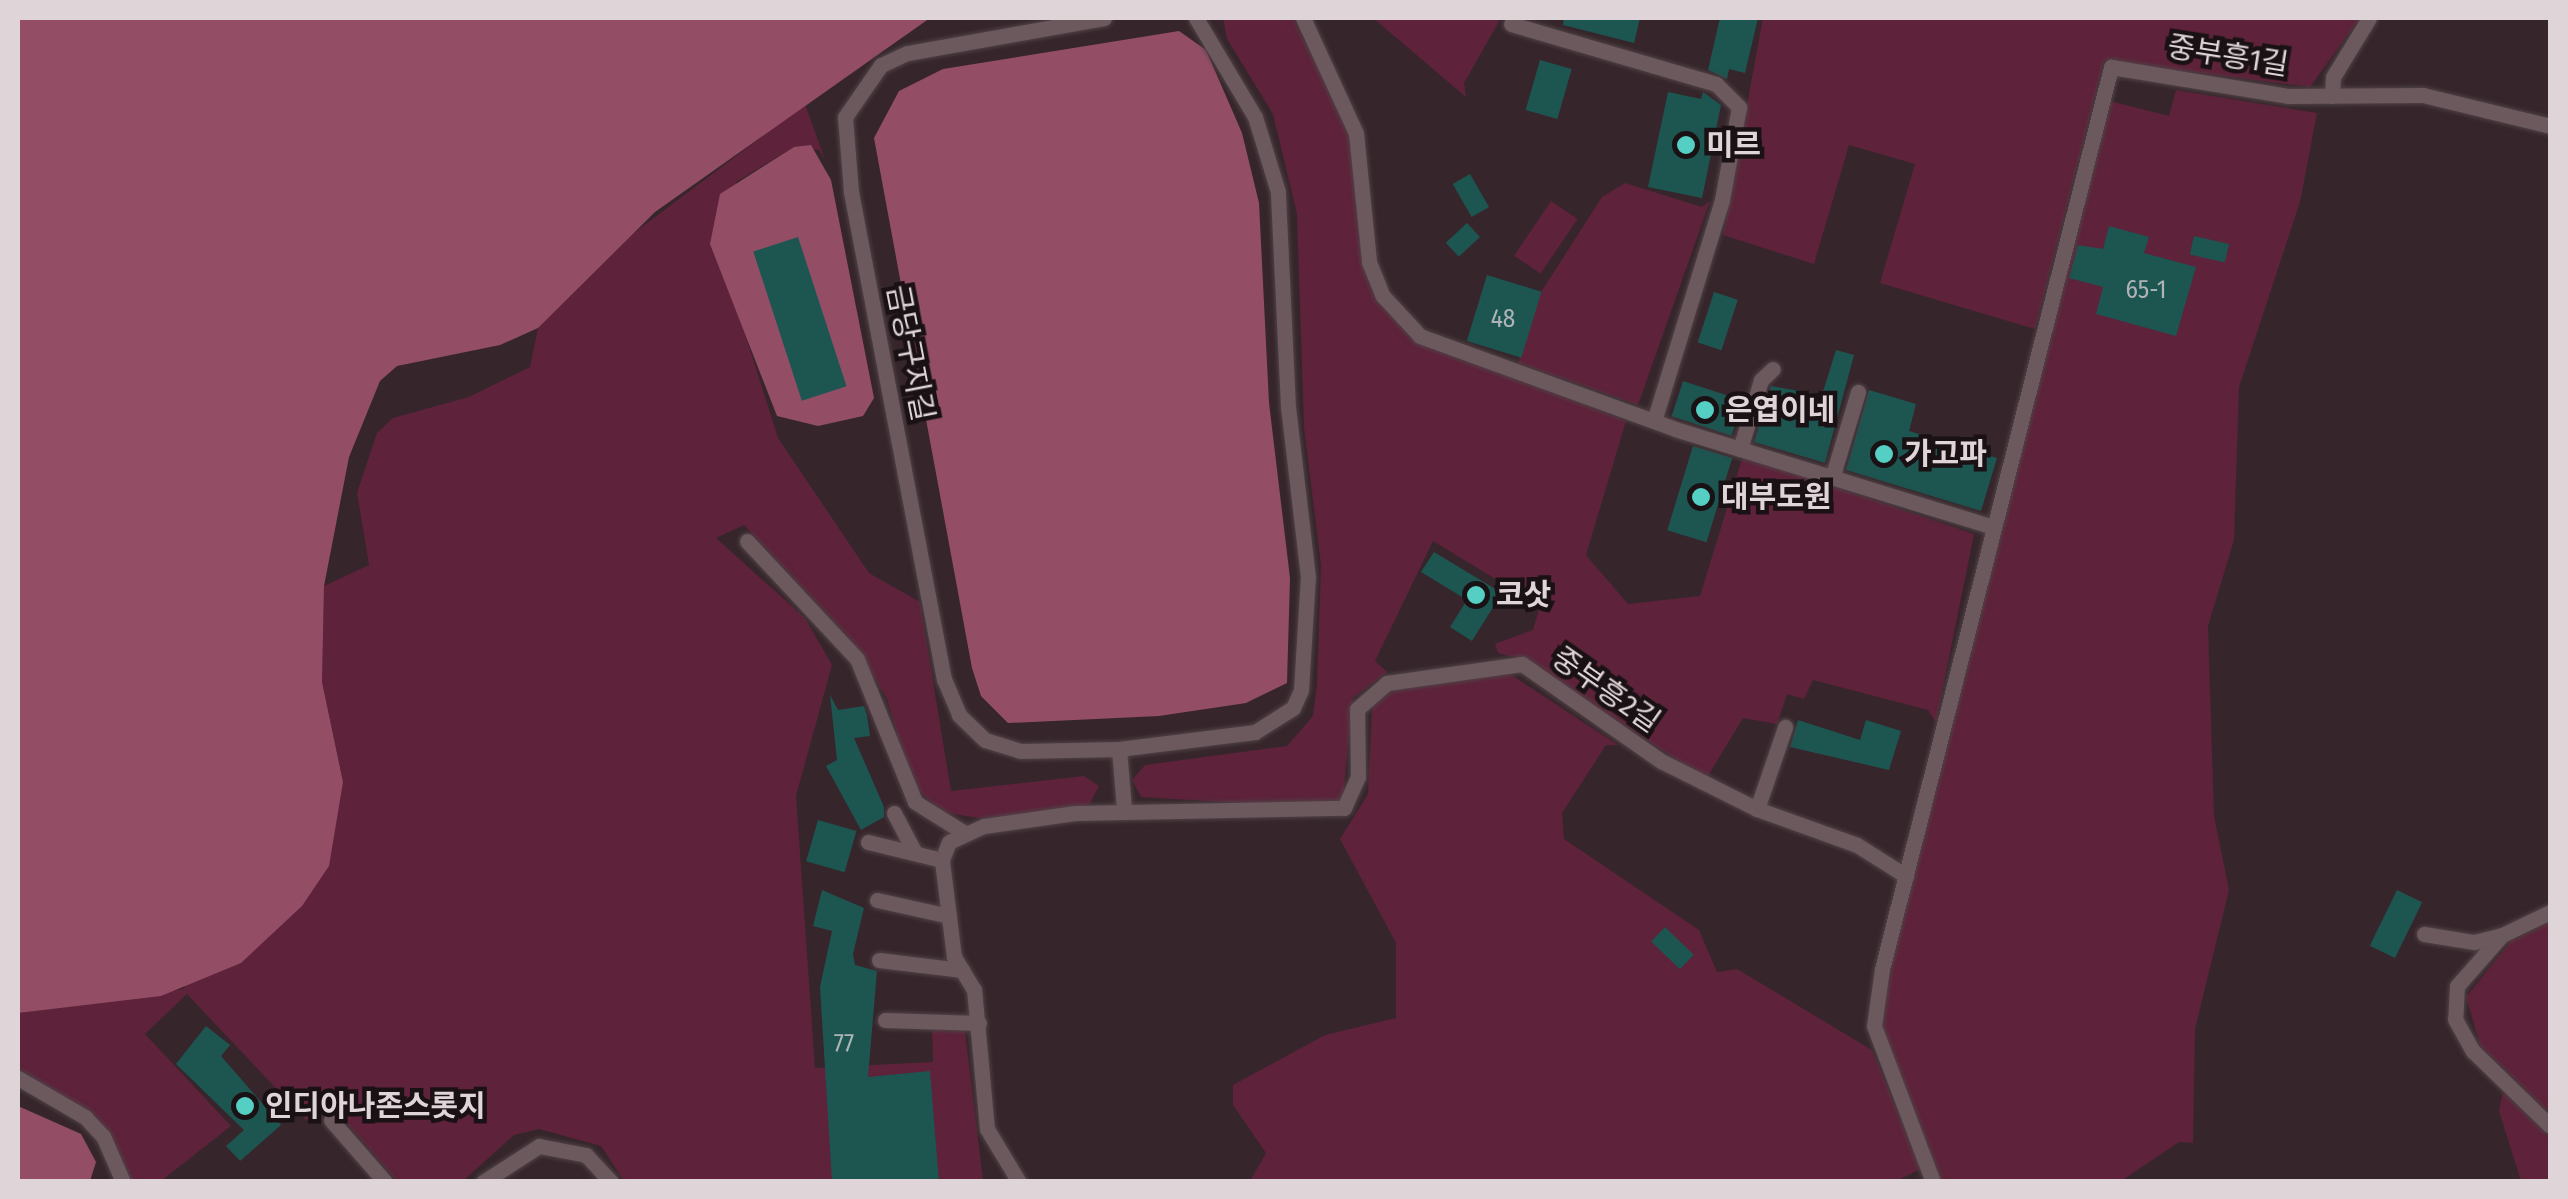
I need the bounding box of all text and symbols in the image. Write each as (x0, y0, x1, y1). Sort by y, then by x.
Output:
street label: 중부흥1길 (2165, 29, 2291, 83)
place label: 미르 (1706, 127, 1761, 163)
marker: 미르 (1675, 134, 1697, 156)
house number: 65-1 (2126, 275, 2166, 305)
street label: 금당구지길 (879, 282, 941, 424)
house number: 48 (1491, 304, 1515, 334)
place label: 은엽이네 (1725, 392, 1835, 428)
marker: 은엽이네 (1694, 399, 1716, 421)
place label: 가고파 (1904, 436, 1987, 472)
marker: 가고파 (1873, 443, 1895, 465)
place label: 대부도원 (1721, 479, 1831, 515)
marker: 대부도원 (1690, 486, 1712, 508)
place label: 코삿 (1496, 577, 1551, 613)
marker: 코삿 (1465, 584, 1487, 606)
street label: 중부흥2길 (1545, 640, 1667, 740)
house number: 77 (834, 1029, 854, 1059)
place label: 인디아나존스롯지 (265, 1088, 486, 1124)
marker: 인디아나존스롯지 (234, 1095, 256, 1117)

